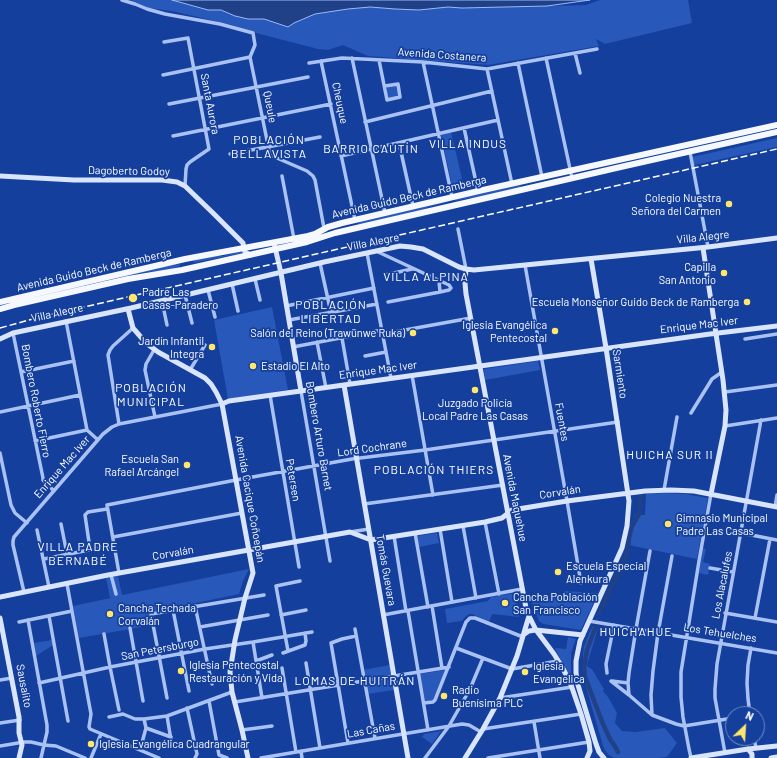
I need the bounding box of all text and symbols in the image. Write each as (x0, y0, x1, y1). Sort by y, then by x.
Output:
street label: Avenida Costanera (397, 45, 487, 65)
street label: Santa Aurora (198, 72, 222, 136)
street label: Cheuque (329, 81, 351, 125)
street label: Queule (260, 90, 280, 124)
district label: POBLACIÓN BELLAVISTA (231, 133, 307, 161)
district label: VILLA INDUS (429, 137, 507, 151)
district label: BARRIO CAUTÍN (323, 142, 419, 156)
street label: Dagoberto Godoy (88, 164, 170, 178)
street label: Avenida Guido Beck de Ramberga (330, 173, 488, 221)
place label: Colegio Nuestra Señora del Carmen (631, 191, 721, 217)
marker: Colegio Nuestra Señora del Carmen (724, 199, 734, 209)
street label: Villa Alegre (676, 228, 730, 246)
street label: Villa Alegre (346, 230, 400, 254)
street label: Avenida Guido Beck de Ramberga (15, 246, 173, 294)
place label: Capilla San Antonio (659, 260, 716, 286)
marker: Capilla San Antonio (719, 268, 729, 278)
district label: VILLA ALPINA (383, 270, 469, 284)
place label: Padre Las Casas-Paradero (142, 285, 218, 311)
marker: Padre Las Casas-Paradero (127, 292, 139, 304)
place label: Escuela Monseñor Guido Beck de Ramberga (532, 295, 739, 309)
marker: Escuela Monseñor Guido Beck de Ramberga (742, 297, 752, 307)
district label: POBLACIÓN LIBERTAD (295, 298, 367, 326)
street label: Villa Alegre (30, 301, 84, 325)
street label: Enrique Mac Iver (659, 314, 739, 336)
place label: Iglesia Evangélica Pentecostal (462, 318, 547, 344)
place label: Salón del Reino (Trawünwe Ruka) (250, 326, 405, 340)
marker: Iglesia Evangélica Pentecostal (550, 326, 560, 336)
marker: Salón del Reino (Trawünwe Ruka) (408, 328, 418, 338)
place label: Jardín Infantil Integra (138, 334, 204, 360)
marker: Jardín Infantil Integra (207, 342, 217, 352)
street label: Bombero Roberto Fierro (19, 343, 53, 459)
street label: Sarmiento (610, 348, 630, 400)
street label: Enrique Mac Iver (338, 358, 418, 382)
place label: Estadio El Alto (261, 359, 330, 373)
marker: Estadio El Alto (248, 361, 258, 371)
street label: Bombero Arturo Barnet (303, 380, 335, 492)
district label: POBLACIÓN MUNICIPAL (115, 381, 187, 409)
marker: Juzgado Policía Local Padre Las Casas (470, 385, 480, 395)
place label: Juzgado Policía Local Padre Las Casas (422, 396, 528, 422)
street label: Fuentes (552, 402, 572, 442)
street label: Enrique Mac Iver (31, 433, 93, 501)
street label: Avenida Cacique Coñoepán (232, 434, 268, 564)
street label: Lord Cochrane (336, 437, 408, 459)
district label: HUICHA SUR II (626, 448, 714, 462)
place label: Escuela San Rafael Arcángel (105, 452, 179, 478)
street label: Avenida Maquehue (500, 453, 530, 543)
street label: Petersen (283, 458, 303, 502)
marker: Escuela San Rafael Arcángel (182, 460, 192, 470)
district label: POBLACIÓN THIERS (374, 463, 494, 477)
street label: Corvalán (538, 482, 582, 502)
place label: Gimnasio Municipal Padre Las Casas (676, 511, 768, 537)
marker: Gimnasio Municipal Padre Las Casas (663, 519, 673, 529)
street label: Tomás Guevara (373, 533, 399, 607)
district label: VILLA PADRE BERNABÉ (37, 540, 119, 568)
street label: Corvalán (151, 543, 195, 563)
street label: Los Alacalufes (709, 550, 735, 620)
place label: Escuela Especial Alenkura (566, 559, 646, 585)
marker: Escuela Especial Alenkura (553, 567, 563, 577)
place label: Cancha Población San Francisco (513, 590, 597, 616)
marker: Cancha Población San Francisco (500, 598, 510, 608)
place label: Cancha Techada Corvalán (118, 601, 196, 627)
marker: Cancha Techada Corvalán (105, 609, 115, 619)
street label: Los Tehuelches (682, 621, 758, 645)
district label: HUICHAHUE (599, 625, 673, 639)
street label: San Petersburgo (120, 635, 200, 663)
place label: Iglesia Pentecostal Restauración y Vida (189, 658, 283, 684)
place label: Iglesia Evangelica (533, 659, 585, 685)
street label: Sausalito (13, 663, 35, 709)
marker: Iglesia Pentecostal Restauración y Vida (176, 666, 186, 676)
marker: Iglesia Evangelica (520, 667, 530, 677)
district label: LOMAS DE HUITRÁN (295, 674, 415, 688)
place label: Radio Buenísima PLC (452, 683, 523, 709)
marker: Radio Buenísima PLC (439, 691, 449, 701)
north arrow (725, 706, 765, 746)
text: N (744, 708, 756, 723)
street label: Las Cañas (346, 719, 396, 741)
place label: Iglesia Evangélica Cuadrangular (99, 737, 250, 751)
marker: Iglesia Evangélica Cuadrangular (86, 739, 96, 749)

